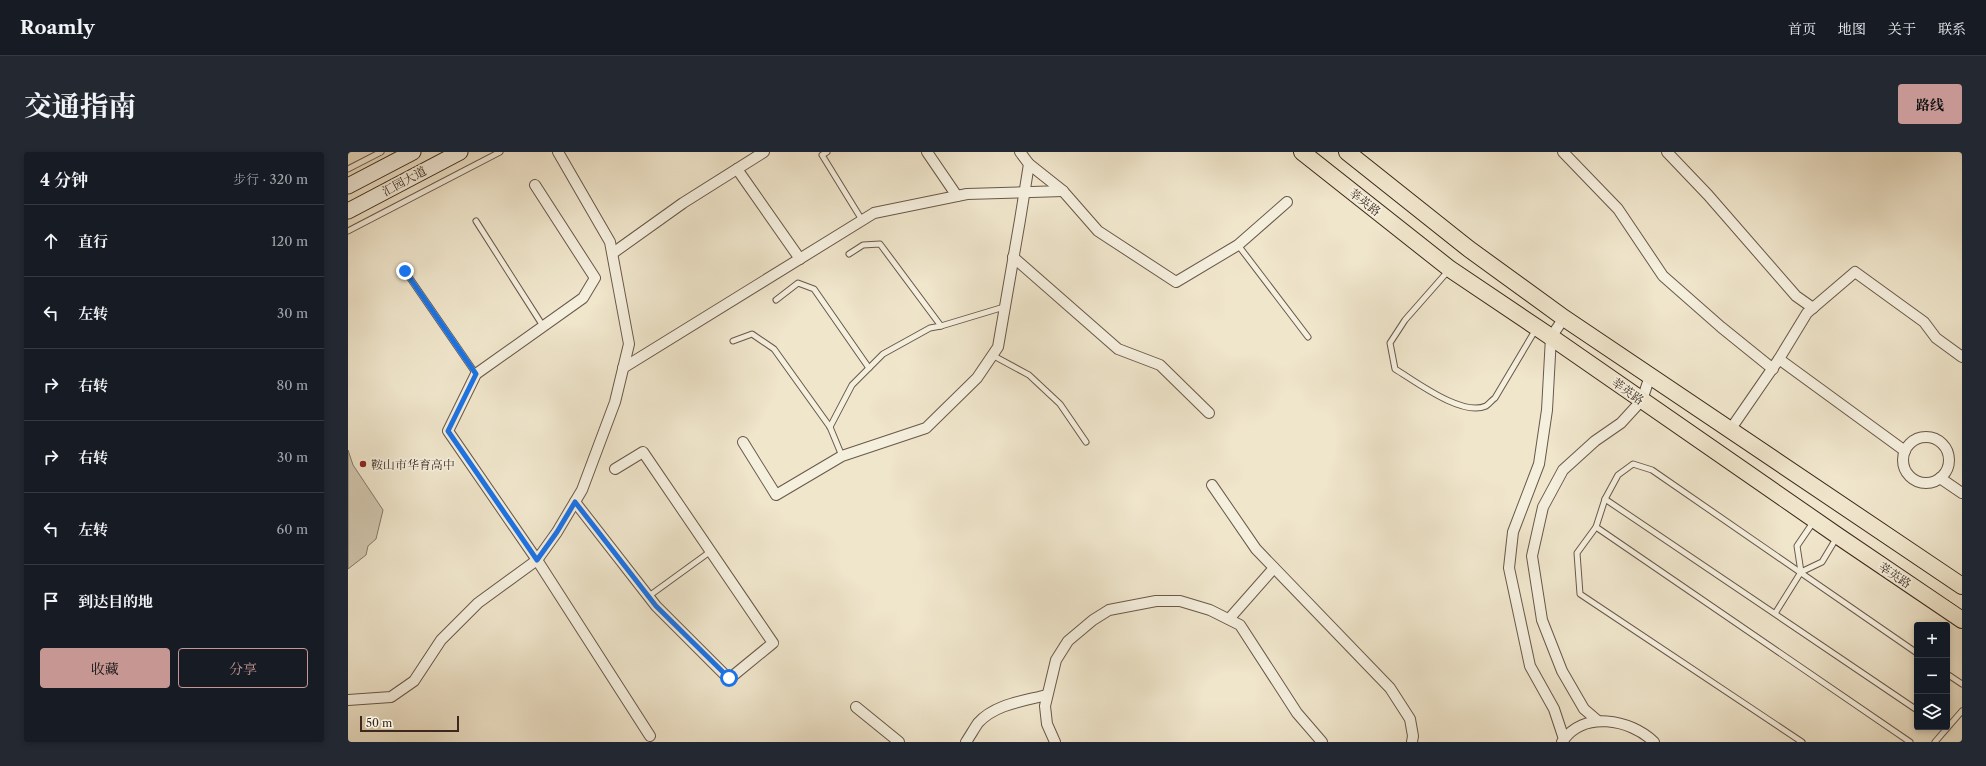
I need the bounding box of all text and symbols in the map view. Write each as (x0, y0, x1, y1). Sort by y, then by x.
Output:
text: Roamly (20, 16, 95, 39)
text: 首页 (1788, 20, 1816, 38)
text: 地图 (1838, 20, 1866, 38)
text: 关于 (1888, 20, 1916, 38)
text: 联系 (1938, 20, 1966, 38)
button: 路线 (1898, 84, 1962, 124)
text: 交通指南 (24, 89, 136, 123)
street label: 汇园大道 (379, 163, 429, 199)
text: 4 分钟 (40, 170, 88, 190)
text: 步行 · 320 m (233, 171, 308, 187)
street label: 莘英路 (1346, 185, 1384, 219)
icon: ahead (40, 230, 62, 252)
text: 直行 (78, 232, 108, 251)
text: 120 m (271, 233, 308, 249)
route end (396, 262, 414, 280)
icon: left (40, 302, 62, 324)
text: 左转 (78, 304, 108, 323)
text: 30 m (277, 305, 308, 321)
icon: right (40, 374, 62, 396)
street label: 莘英路 (1609, 375, 1647, 407)
text: 右转 (78, 376, 108, 395)
text: 80 m (276, 377, 308, 393)
icon: right (40, 446, 62, 468)
text: 右转 (78, 448, 108, 467)
text: 30 m (277, 449, 308, 465)
place label: 鞍山市华育高中 (371, 457, 455, 472)
marker: 鞍山市华育高中 (358, 459, 368, 469)
icon: left (40, 518, 62, 540)
text: 左转 (78, 520, 108, 539)
text: 60 m (277, 521, 308, 537)
street label: 莘英路 (1876, 559, 1914, 591)
icon: arrive (40, 590, 62, 612)
text: 到达目的地 (78, 592, 153, 611)
map controls (1914, 622, 1950, 730)
button: + (1914, 622, 1950, 658)
button: 收藏 (40, 648, 170, 688)
button: 分享 (178, 648, 308, 688)
button: − (1914, 658, 1950, 694)
route start (720, 669, 738, 687)
button: layers (1914, 694, 1950, 730)
scale bar (360, 714, 459, 733)
text: 50 m (366, 716, 392, 730)

